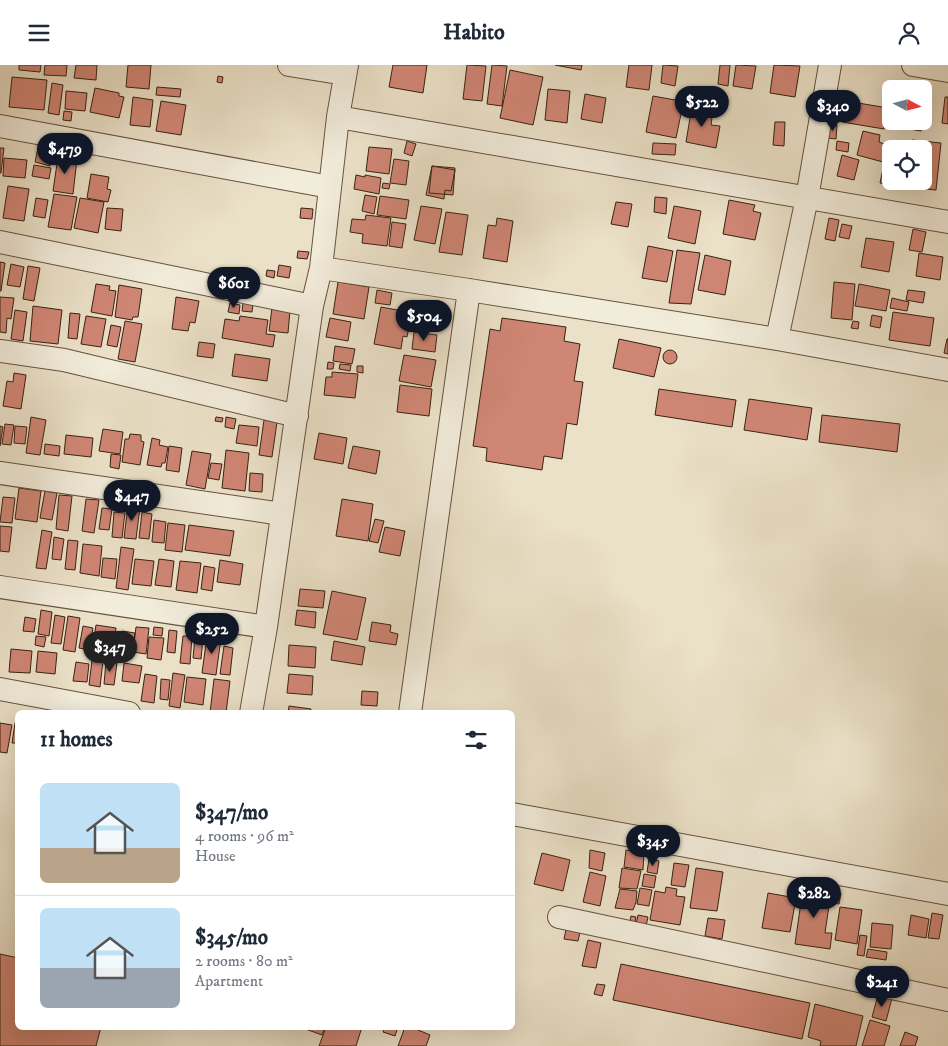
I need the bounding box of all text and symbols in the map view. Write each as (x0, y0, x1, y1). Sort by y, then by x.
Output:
icon: menu (25, 19, 53, 47)
text: Habito (443, 19, 505, 46)
icon: person (895, 19, 923, 47)
north arrow (882, 80, 932, 130)
map controls (882, 80, 932, 190)
pin: $522 (672, 85, 732, 128)
pin: $340 (803, 89, 863, 132)
text: $522 (686, 92, 718, 112)
text: $340 (817, 96, 849, 116)
pin: $479 (35, 133, 95, 175)
text: $479 (48, 139, 82, 159)
button: locate (882, 140, 932, 190)
pin: $601 (204, 267, 264, 309)
text: $601 (218, 273, 250, 293)
pin: $504 (394, 299, 454, 342)
text: $504 (407, 306, 441, 326)
pin: $447 (102, 479, 162, 522)
text: $447 (114, 486, 150, 506)
pin: $252 (182, 613, 242, 655)
text: $252 (196, 619, 228, 639)
pin: $347 (80, 631, 140, 673)
text: $347 (94, 637, 126, 657)
icon: filters (462, 726, 490, 754)
text: 11 homes (40, 727, 113, 753)
text: $347/mo (195, 800, 268, 826)
icon: home (80, 803, 140, 863)
pin: $345 (623, 825, 683, 867)
text: 4 rooms · 96 m² (195, 826, 294, 846)
text: $345 (637, 831, 669, 851)
text: House (195, 846, 236, 866)
pin: $282 (784, 877, 844, 919)
text: $282 (798, 883, 830, 903)
text: $345/mo (195, 925, 268, 951)
icon: home (80, 928, 140, 988)
text: 2 rooms · 80 m² (195, 951, 293, 971)
pin: $241 (852, 965, 912, 1008)
text: Apartment (195, 971, 263, 991)
text: $241 (866, 972, 898, 992)

